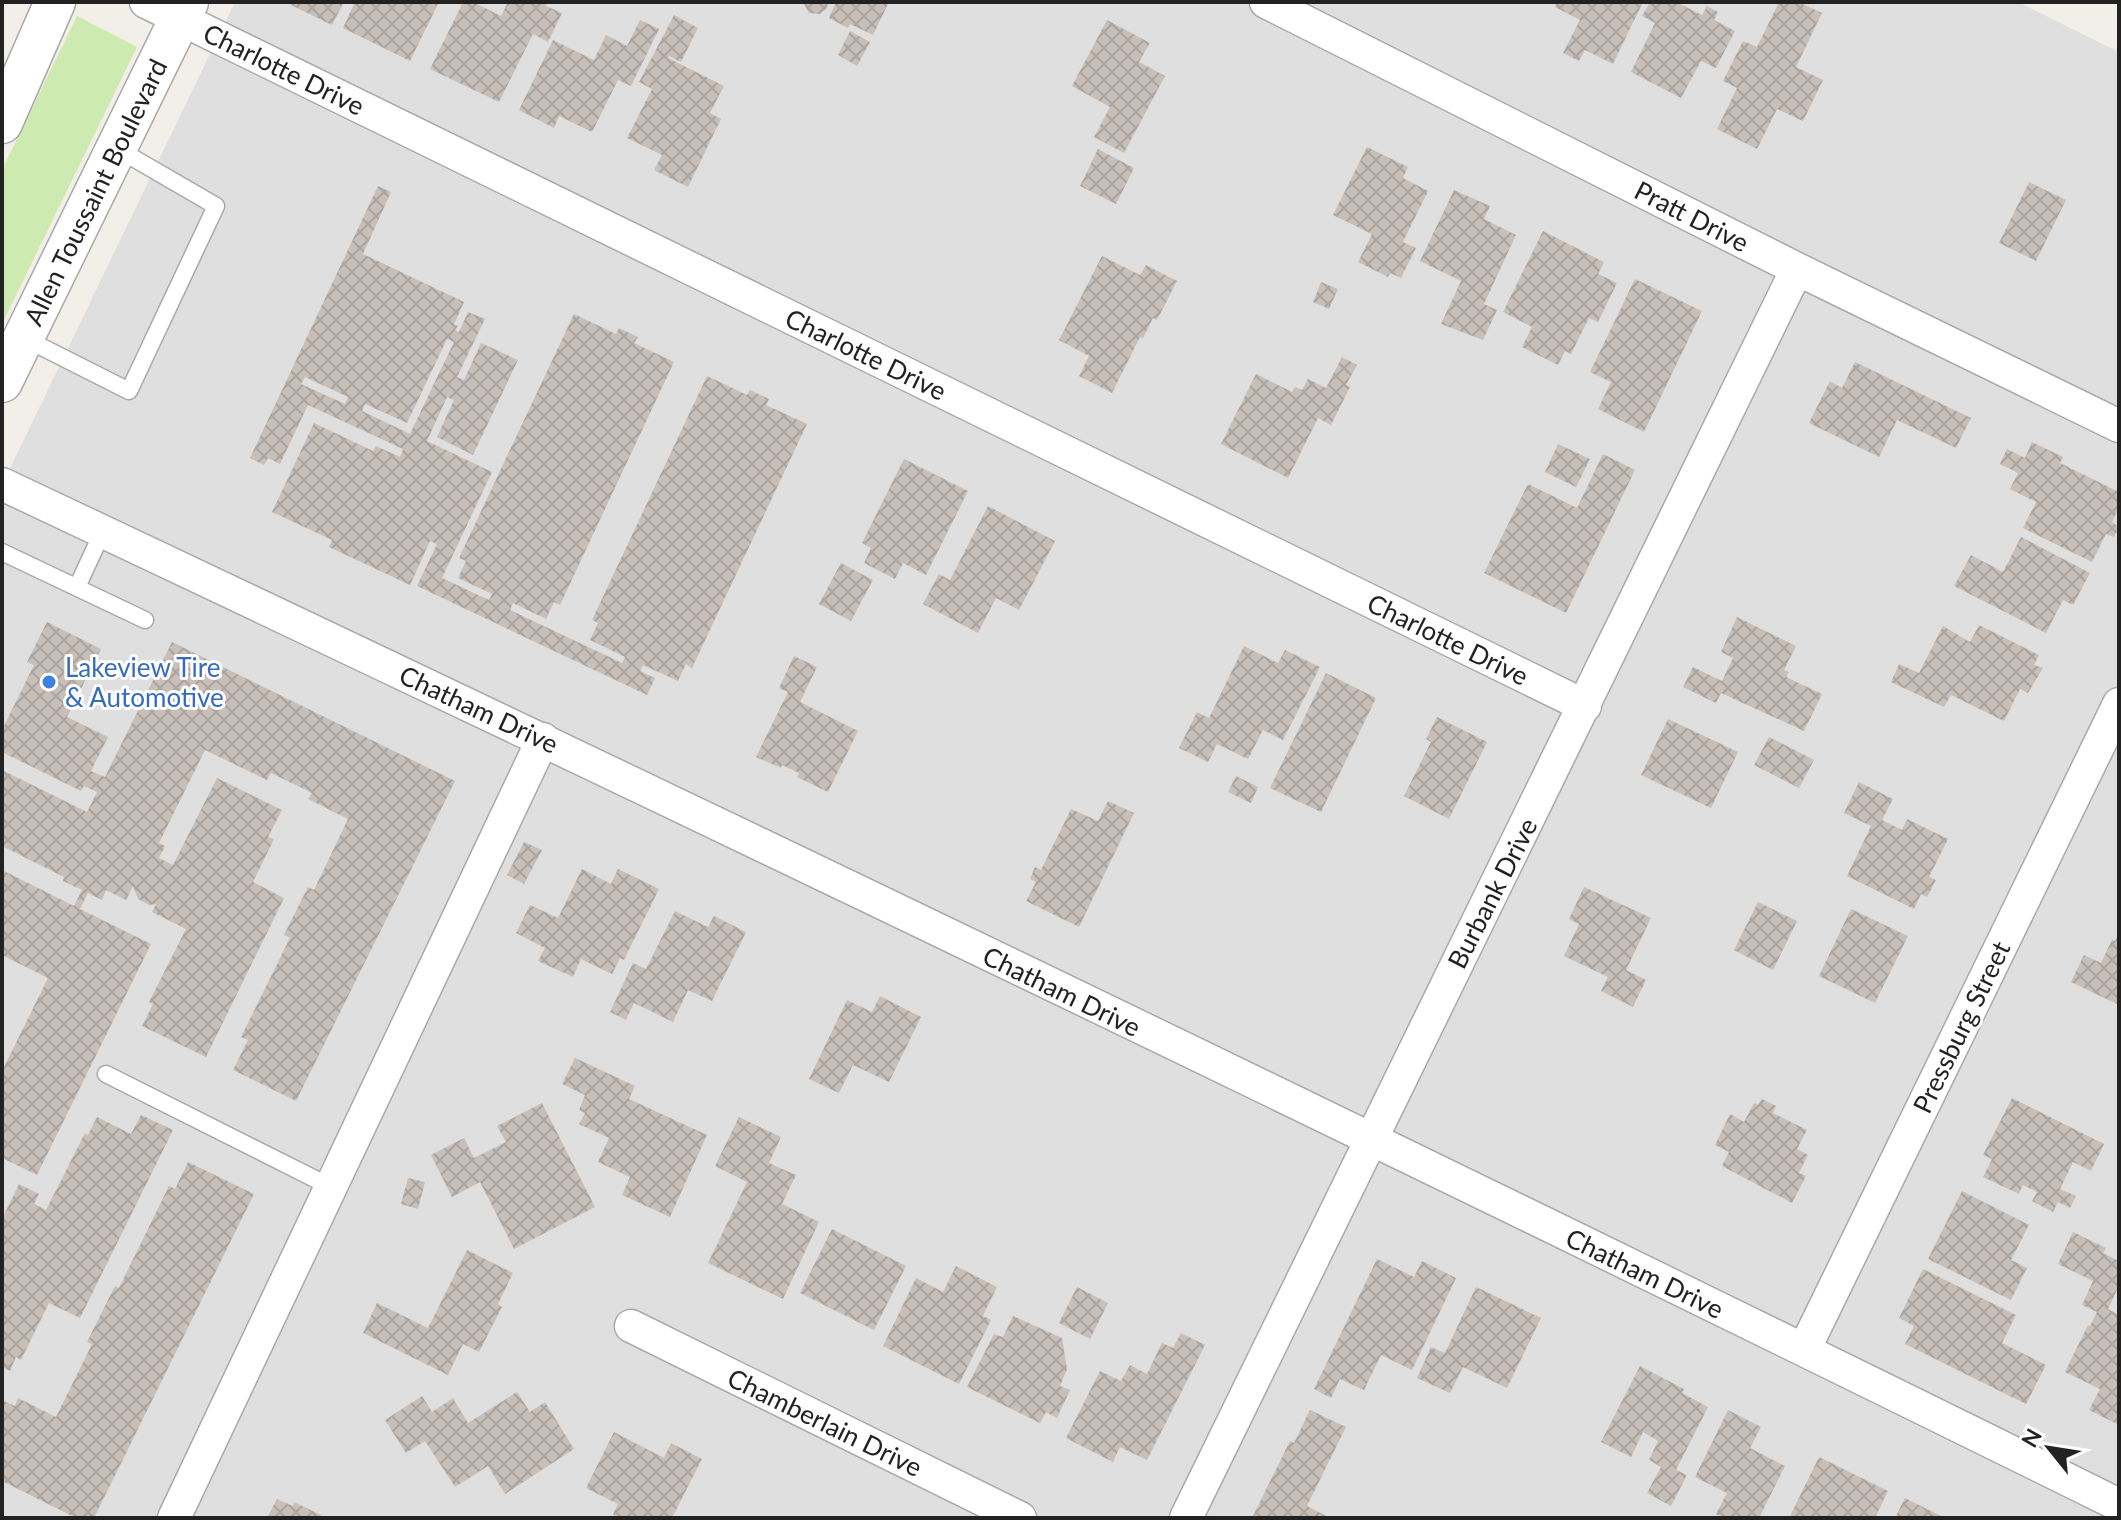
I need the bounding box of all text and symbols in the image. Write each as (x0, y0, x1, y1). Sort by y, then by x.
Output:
street label: Charlotte Drive (198, 16, 370, 122)
street label: Allen Toussaint Boulevard (17, 54, 173, 330)
street label: Pratt Drive (1630, 174, 1754, 258)
street label: Charlotte Drive (780, 301, 952, 407)
street label: Charlotte Drive (1362, 586, 1534, 692)
place label: Lakeview Tire & Automotive (65, 651, 224, 713)
street label: Chatham Drive (395, 658, 563, 760)
marker: Lakeview Tire & Automotive (40, 673, 58, 691)
street label: Burbank Drive (1440, 813, 1544, 973)
street label: Pressburg Street (1906, 935, 2017, 1118)
street label: Chatham Drive (978, 939, 1146, 1043)
street label: Chatham Drive (1561, 1221, 1729, 1325)
street label: Chamberlain Drive (723, 1361, 927, 1483)
north arrow (2009, 1408, 2089, 1488)
text: N (2015, 1424, 2047, 1452)

